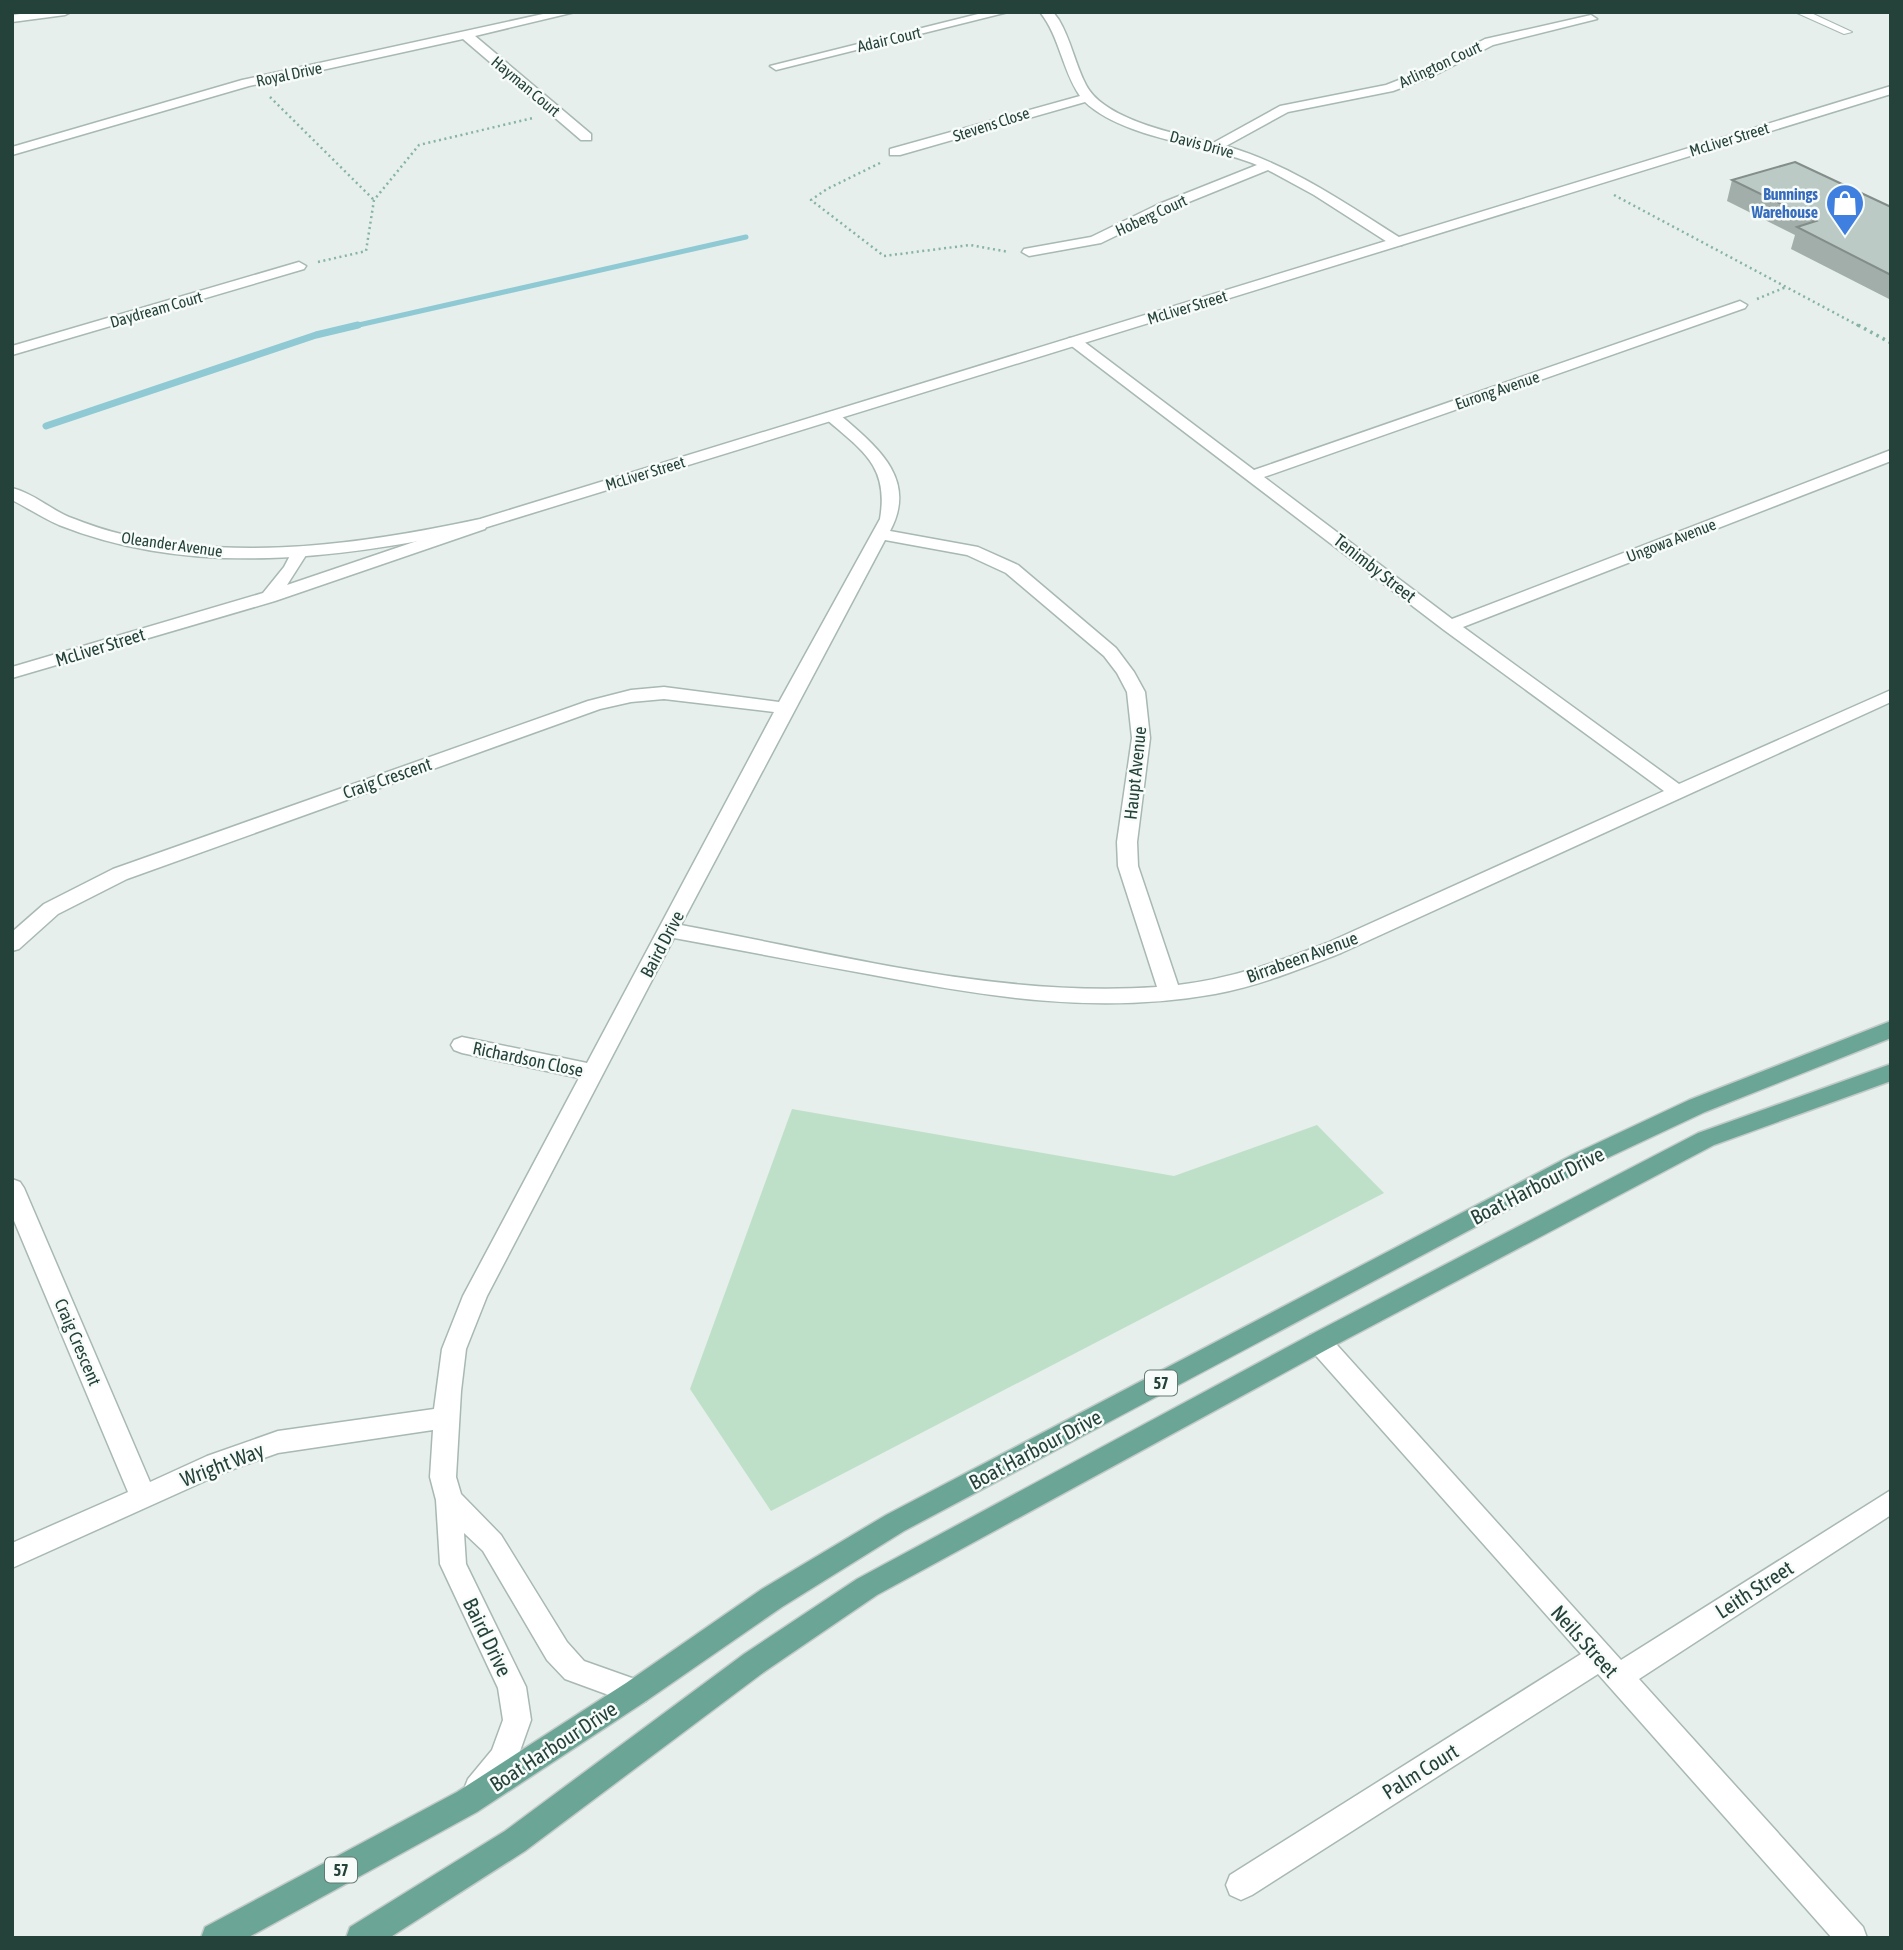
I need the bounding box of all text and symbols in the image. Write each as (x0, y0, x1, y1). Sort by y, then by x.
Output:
street label: Adair Court (855, 23, 923, 55)
street label: Arlington Court (1396, 37, 1485, 92)
street label: Hayman Court (487, 52, 564, 121)
street label: Royal Drive (254, 58, 324, 91)
street label: Stevens Close (951, 103, 1031, 145)
street label: McLiver Street (1687, 118, 1771, 160)
street label: Davis Drive (1168, 127, 1236, 161)
shop icon: Bunnings Warehouse (1824, 182, 1866, 237)
place label: Bunnings Warehouse (1751, 185, 1818, 221)
street label: Hoberg Court (1112, 190, 1190, 240)
street label: McLiver Street (1145, 286, 1229, 328)
street label: Daydream Court (108, 287, 205, 332)
street label: Eurong Avenue (1453, 367, 1542, 414)
street label: McLiver Street (603, 452, 687, 494)
street label: Ungowa Avenue (1624, 515, 1719, 566)
street label: Oleander Avenue (120, 528, 224, 560)
street label: Tenimby Street (1330, 529, 1420, 607)
street label: McLiver Street (53, 623, 147, 671)
street label: Haupt Avenue (1120, 725, 1150, 821)
street label: Craig Crescent (340, 753, 434, 803)
street label: Baird Drive (636, 907, 688, 981)
street label: Birrabeen Avenue (1243, 927, 1361, 987)
street label: Richardson Close (471, 1037, 585, 1081)
street label: Boat Harbour Drive (1466, 1141, 1608, 1229)
street label: Craig Crescent (50, 1295, 106, 1389)
road number: 57 (1145, 1371, 1177, 1396)
street label: Boat Harbour Drive (965, 1404, 1105, 1494)
street label: Wright Way (177, 1437, 267, 1491)
street label: Leith Street (1711, 1555, 1797, 1623)
street label: Baird Drive (459, 1594, 517, 1680)
street label: Neils Street (1546, 1600, 1624, 1682)
street label: Boat Harbour Drive (485, 1696, 621, 1796)
street label: Palm Court (1378, 1738, 1462, 1804)
road number: 57 (325, 1858, 357, 1882)

